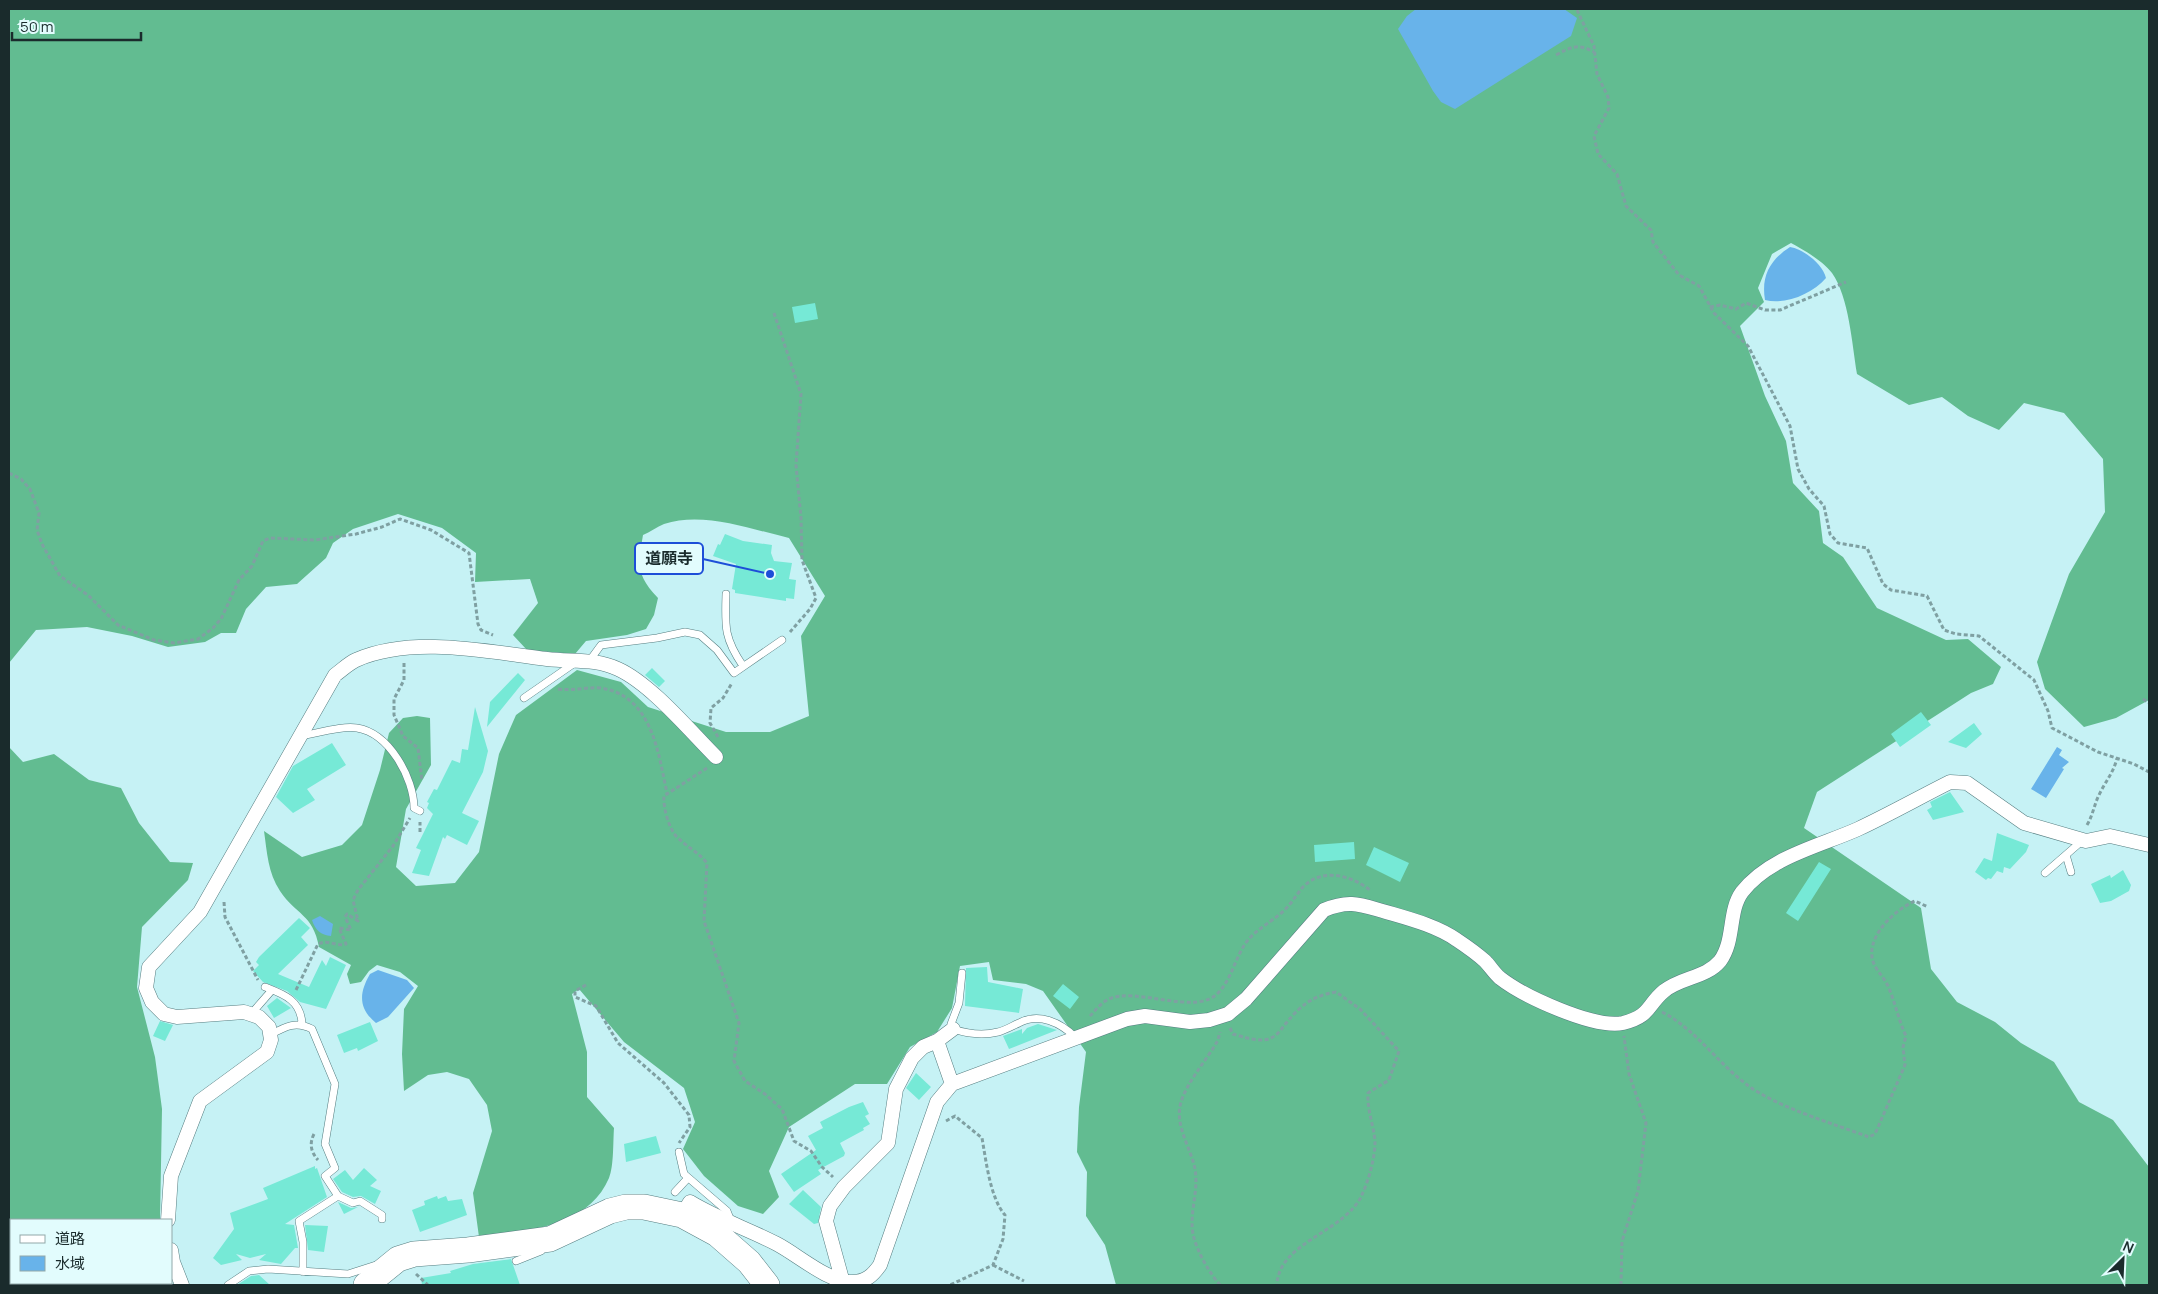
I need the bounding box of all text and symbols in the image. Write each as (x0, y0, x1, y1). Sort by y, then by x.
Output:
scale bar (12, 10, 141, 42)
text: 50 m (20, 16, 54, 37)
callout: 道願寺 (635, 543, 703, 574)
text: 道願寺 (645, 547, 693, 569)
legend (10, 1219, 172, 1284)
text: 道路 (55, 1228, 85, 1249)
north arrow (2098, 1234, 2148, 1284)
text: N (2120, 1236, 2137, 1257)
text: 水域 (55, 1253, 85, 1274)

